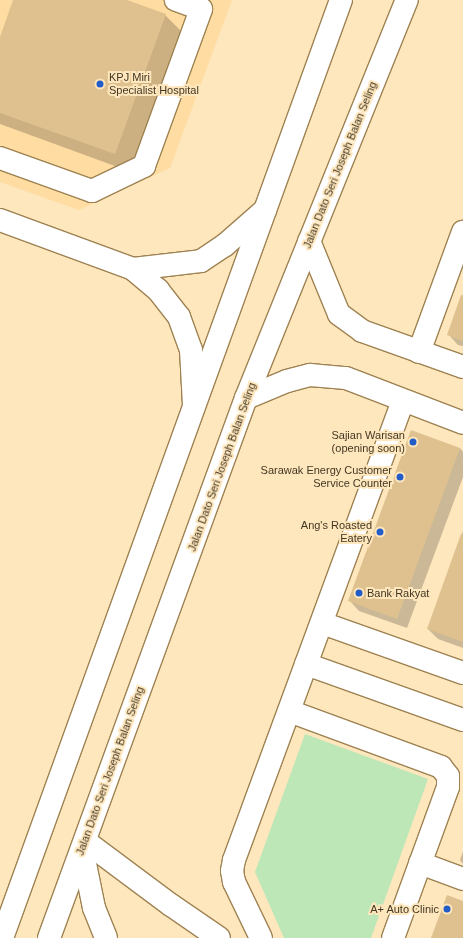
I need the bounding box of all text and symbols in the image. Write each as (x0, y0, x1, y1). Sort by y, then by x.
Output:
place label: KPJ Miri Specialist Hospital (109, 71, 199, 97)
marker: KPJ Miri Specialist Hospital (94, 78, 106, 90)
street label: Jalan Dato Seri Joseph Balan Seling (300, 80, 380, 250)
street label: Jalan Dato Seri Joseph Balan Seling (185, 381, 259, 553)
place label: Sajian Warisan (opening soon) (331, 429, 405, 455)
marker: Sajian Warisan (opening soon) (408, 437, 418, 447)
place label: Sarawak Energy Customer Service Counter (261, 464, 392, 490)
marker: Sarawak Energy Customer Service Counter (395, 472, 405, 482)
place label: Ang's Roasted Eatery (301, 519, 372, 545)
marker: Ang's Roasted Eatery (375, 527, 385, 537)
place label: Bank Rakyat (367, 586, 429, 600)
marker: Bank Rakyat (354, 588, 364, 598)
street label: Jalan Dato Seri Joseph Balan Seling (73, 685, 147, 857)
place label: A+ Auto Clinic (370, 902, 439, 916)
marker: A+ Auto Clinic (442, 904, 452, 914)

